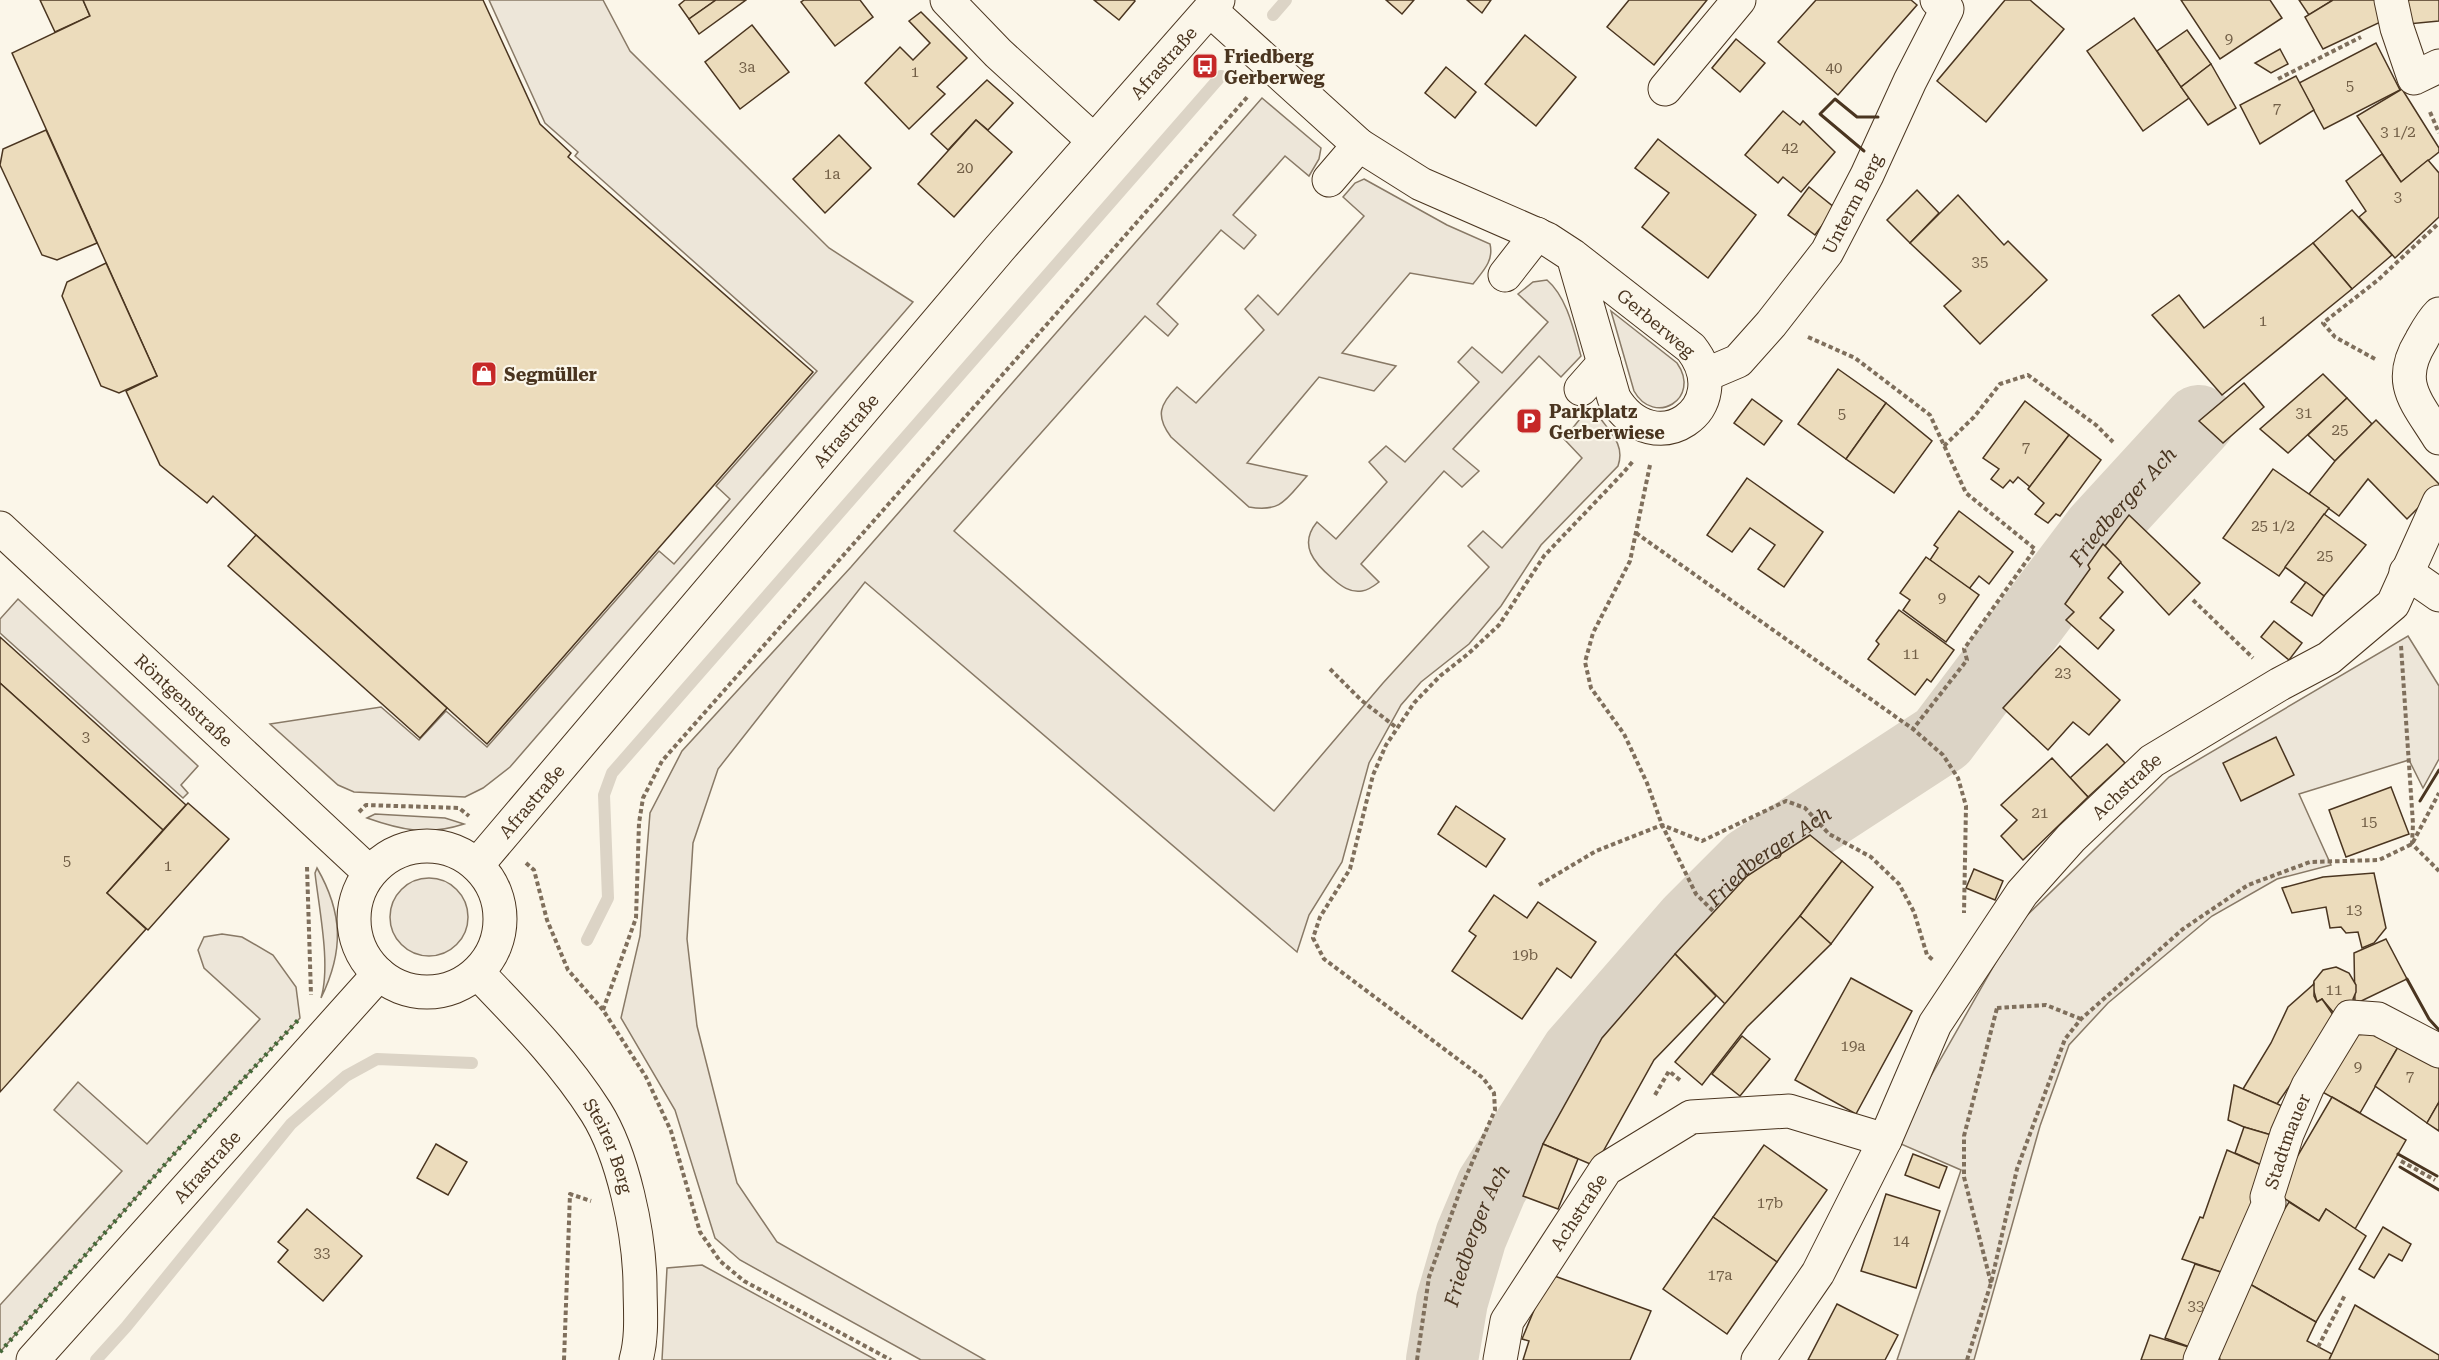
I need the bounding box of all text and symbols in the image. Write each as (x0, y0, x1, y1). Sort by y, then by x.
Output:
street label: Afrastraße (1126, 22, 1201, 103)
house number: 9 (2225, 30, 2233, 48)
place label: Friedberg Gerberweg (1224, 46, 1325, 88)
bus stop icon: Friedberg Gerberweg (1190, 51, 1220, 81)
house number: 3a (739, 58, 755, 76)
house number: 40 (1826, 59, 1842, 77)
house number: 1 (911, 63, 919, 81)
house number: 5 (2346, 77, 2354, 95)
house number: 7 (2273, 99, 2281, 117)
house number: 3 1/2 (2380, 123, 2416, 141)
house number: 42 (1782, 139, 1798, 157)
street label: Unterm Berg (1817, 149, 1886, 257)
house number: 20 (957, 159, 973, 177)
house number: 1a (824, 165, 840, 183)
house number: 3 (2394, 188, 2402, 206)
house number: 35 (1972, 253, 1988, 271)
street label: Gerberweg (1613, 284, 1700, 362)
house number: 1 (2259, 312, 2267, 330)
shop icon: Segmüller (469, 359, 499, 389)
place label: Segmüller (504, 364, 597, 385)
street label: Afrastraße (808, 389, 883, 471)
place label: Parkplatz Gerberwiese (1549, 401, 1665, 443)
house number: 31 (2296, 404, 2312, 422)
house number: 5 (1838, 405, 1846, 423)
parking icon: Parkplatz Gerberwiese (1514, 406, 1544, 436)
house number: 25 (2332, 421, 2348, 439)
house number: 7 (2022, 438, 2030, 456)
water label: Friedberger Ach (2064, 442, 2181, 571)
house number: 25 1/2 (2251, 517, 2295, 535)
house number: 25 (2317, 547, 2333, 565)
house number: 9 (1938, 589, 1946, 607)
house number: 11 (1903, 645, 1919, 663)
street label: Röntgenstraße (131, 649, 238, 751)
house number: 23 (2055, 664, 2071, 682)
house number: 3 (82, 728, 90, 746)
street label: Achstraße (2087, 748, 2165, 823)
street label: Afrastraße (494, 760, 568, 842)
water label: Friedberger Ach (1701, 801, 1836, 912)
house number: 21 (2032, 804, 2048, 822)
house number: 15 (2361, 813, 2377, 831)
house number: 5 (63, 852, 71, 870)
house number: 1 (164, 857, 172, 875)
house number: 13 (2346, 901, 2362, 919)
house number: 19b (1512, 946, 1538, 964)
house number: 11 (2326, 981, 2342, 999)
house number: 19a (1841, 1037, 1865, 1055)
house number: 9 (2354, 1058, 2362, 1076)
house number: 7 (2406, 1067, 2414, 1085)
street label: Stadtmauer (2260, 1090, 2314, 1192)
street label: Steirer Berg (579, 1094, 638, 1196)
street label: Afrastraße (169, 1126, 244, 1207)
water label: Friedberger Ach (1439, 1160, 1515, 1310)
street label: Achstraße (1545, 1169, 1611, 1254)
house number: 17b (1757, 1194, 1783, 1212)
house number: 14 (1893, 1232, 1910, 1250)
house number: 33 (314, 1244, 330, 1262)
house number: 17a (1708, 1266, 1732, 1284)
house number: 33 (2188, 1297, 2204, 1315)

